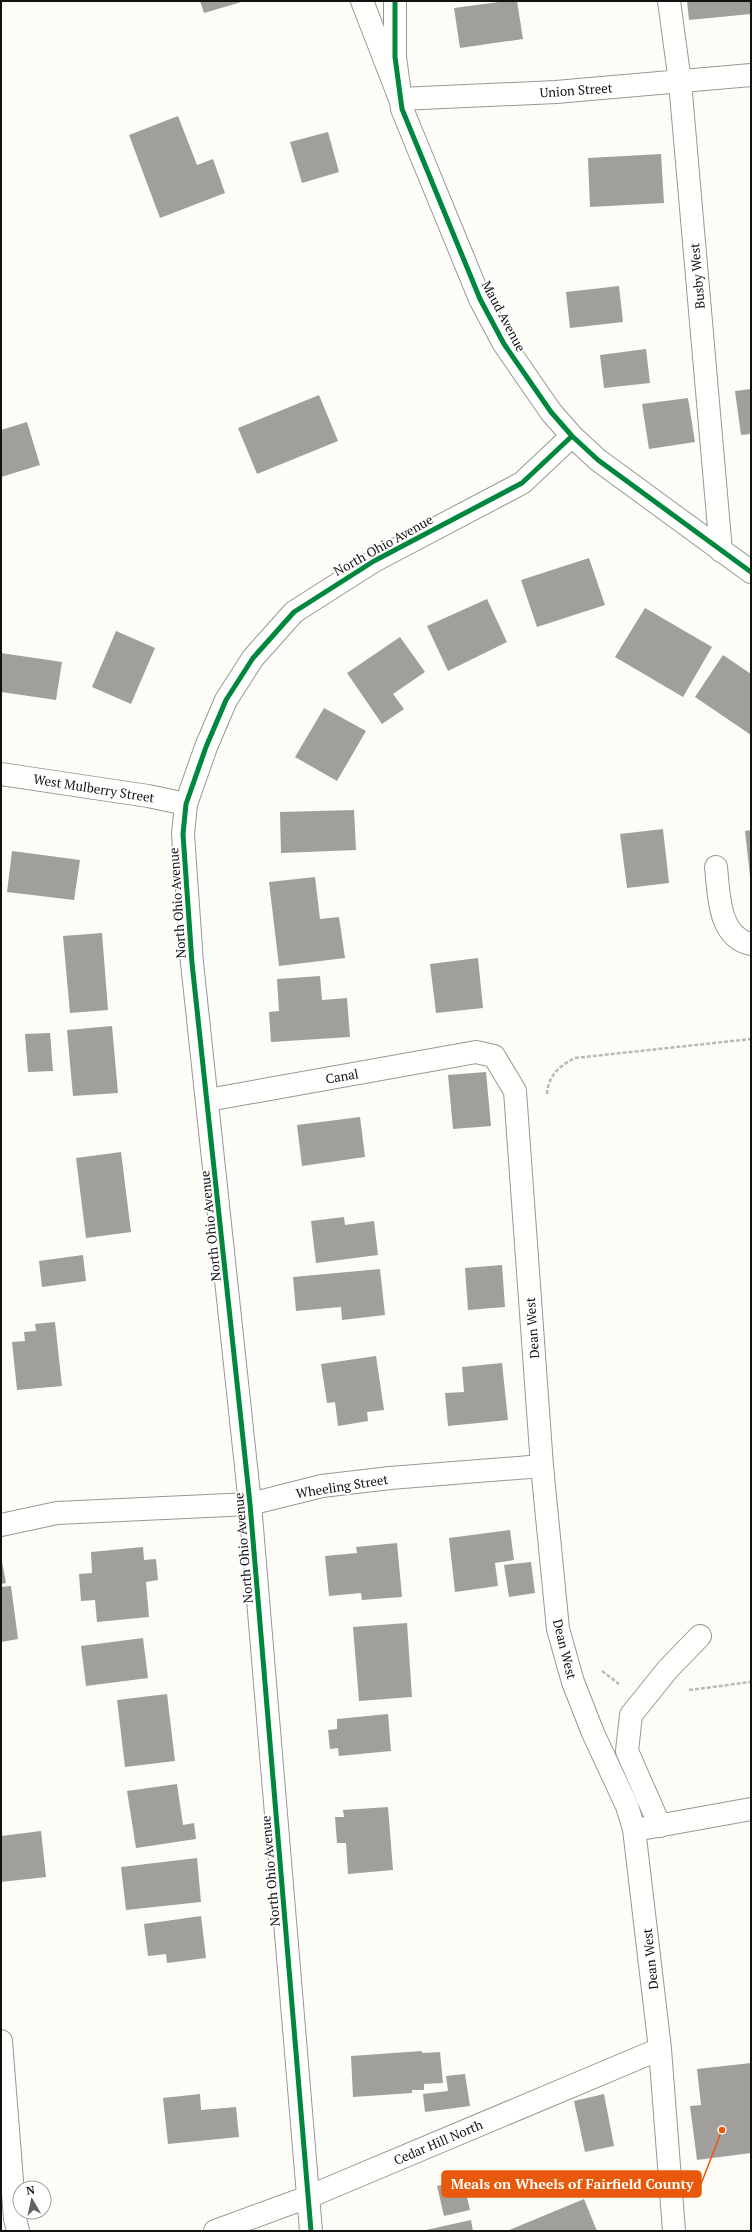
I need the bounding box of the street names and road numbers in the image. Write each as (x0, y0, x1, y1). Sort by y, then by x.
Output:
street label: Union Street (539, 78, 613, 102)
street label: Busby West (685, 242, 709, 310)
street label: Maud Avenue (478, 277, 530, 355)
street label: North Ohio Avenue (330, 510, 436, 580)
street label: West Mulberry Street (32, 770, 156, 806)
street label: North Ohio Avenue (164, 847, 190, 959)
street label: Canal (324, 1064, 360, 1088)
street label: North Ohio Avenue (195, 1170, 225, 1282)
street label: Dean West (521, 1297, 543, 1359)
street label: Wheeling Street (295, 1470, 390, 1502)
street label: North Ohio Avenue (229, 1492, 257, 1604)
street label: Dean West (549, 1617, 581, 1681)
street label: North Ohio Avenue (256, 1815, 284, 1927)
street label: Dean West (638, 1927, 662, 1991)
street label: Cedar Hill North (391, 2115, 486, 2169)

